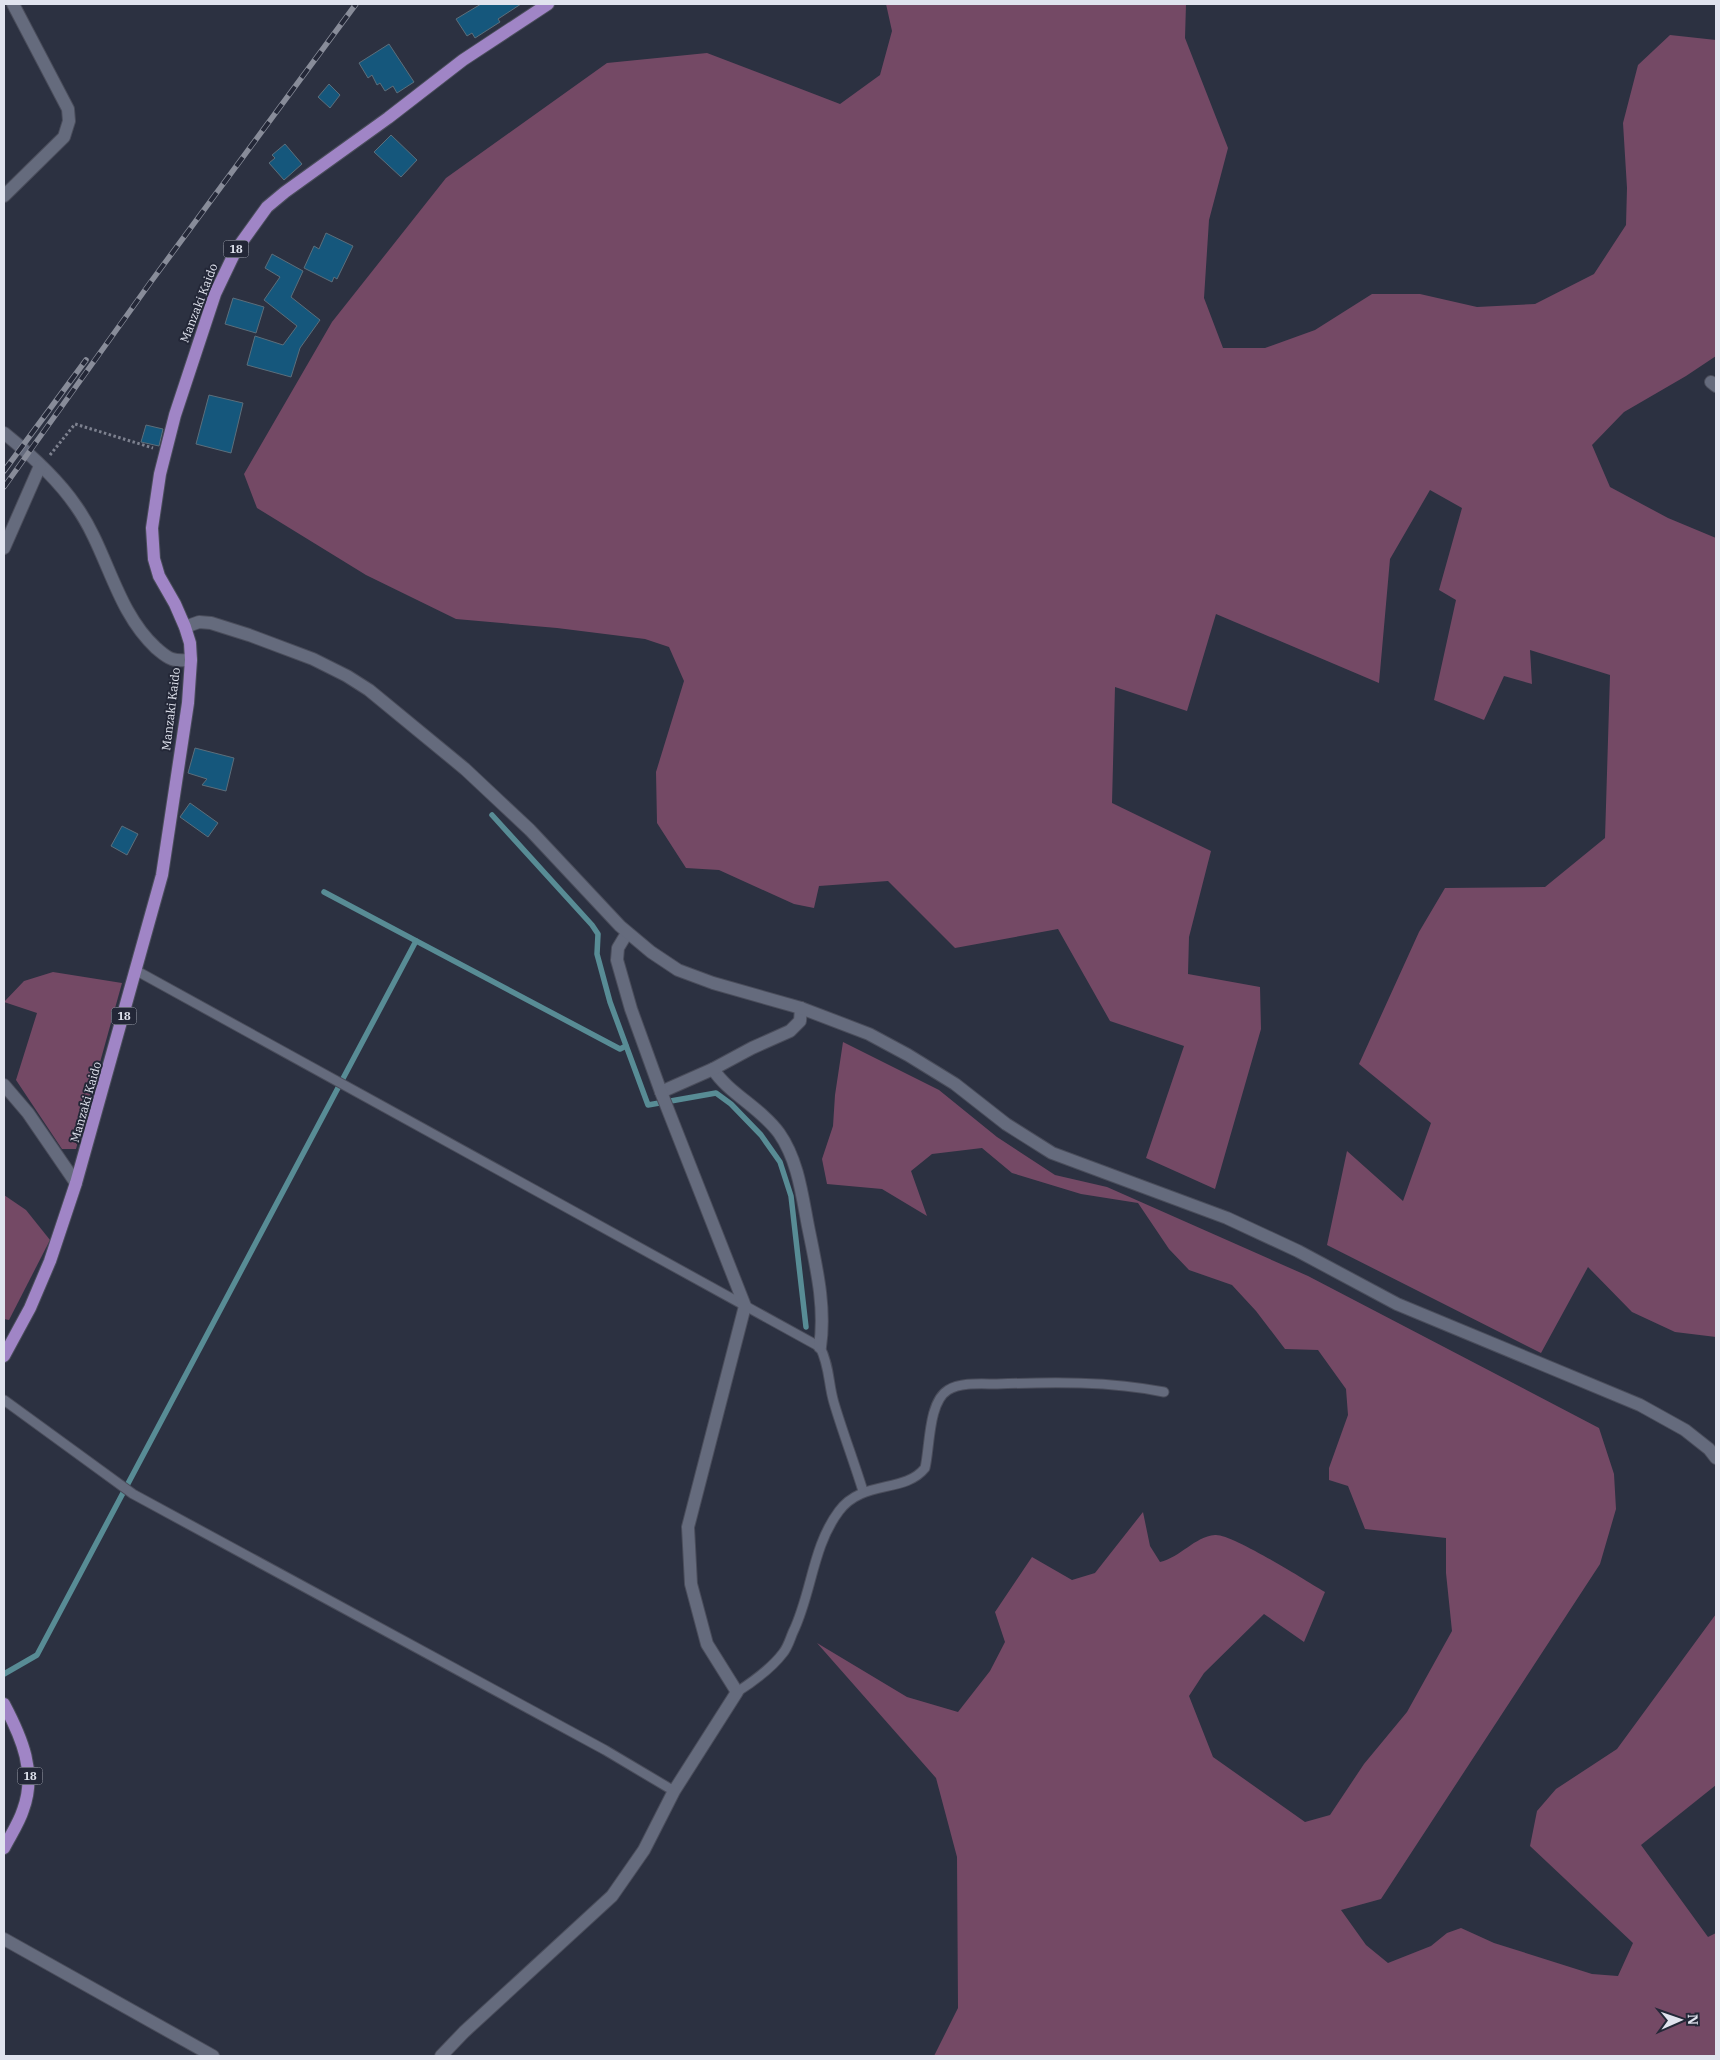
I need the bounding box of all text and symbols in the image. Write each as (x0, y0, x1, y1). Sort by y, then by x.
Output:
road number: 18 (224, 240, 248, 258)
street label: Manzaki Kaido (177, 261, 221, 345)
street label: Manzaki Kaido (158, 666, 183, 751)
road number: 18 (112, 1008, 136, 1024)
street label: Manzaki Kaido (67, 1059, 104, 1144)
road number: 18 (18, 1768, 42, 1784)
north arrow (1655, 1995, 1705, 2045)
text: N (1684, 2014, 1702, 2025)

